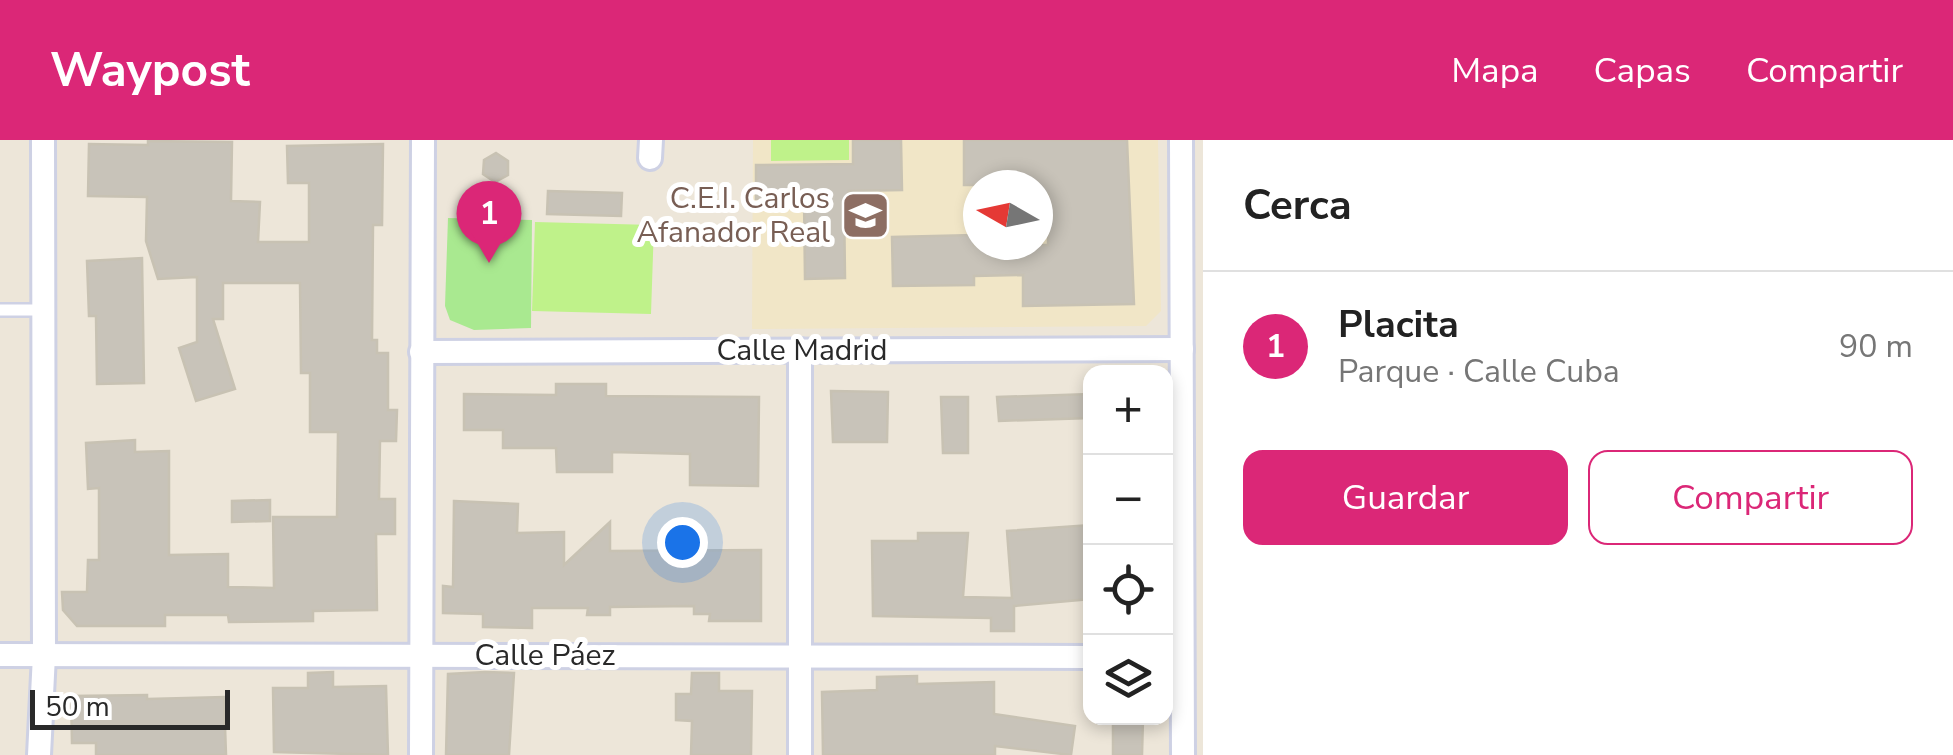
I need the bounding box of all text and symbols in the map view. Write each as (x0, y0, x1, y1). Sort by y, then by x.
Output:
text: Waypost (50, 37, 250, 103)
text: Mapa (1451, 47, 1539, 94)
text: Capas (1594, 47, 1691, 94)
text: Compartir (1746, 47, 1903, 94)
north arrow (963, 170, 1053, 260)
text: Cerca (1243, 177, 1352, 234)
place label: C.E.I. Carlos Afanador Real (637, 178, 830, 253)
pin: 1 (456, 181, 522, 263)
school or university icon: C.E.I. Carlos Afanador Real (839, 189, 891, 241)
text: Placita (1338, 299, 1459, 350)
text: 1 (1266, 325, 1285, 368)
text: 90 m (1839, 325, 1913, 368)
street label: Calle Madrid (716, 330, 888, 371)
text: Parque · Calle Cuba (1338, 350, 1620, 393)
map controls (1083, 365, 1173, 725)
button: + (1083, 365, 1173, 455)
button: Guardar (1243, 450, 1568, 545)
button: Compartir (1588, 450, 1913, 545)
button: − (1083, 455, 1173, 545)
your location (657, 517, 708, 568)
button: locate (1083, 545, 1173, 635)
street label: Calle Páez (475, 635, 616, 676)
button: layers (1083, 635, 1173, 725)
scale bar (30, 685, 230, 730)
text: 50 m (45, 688, 110, 726)

